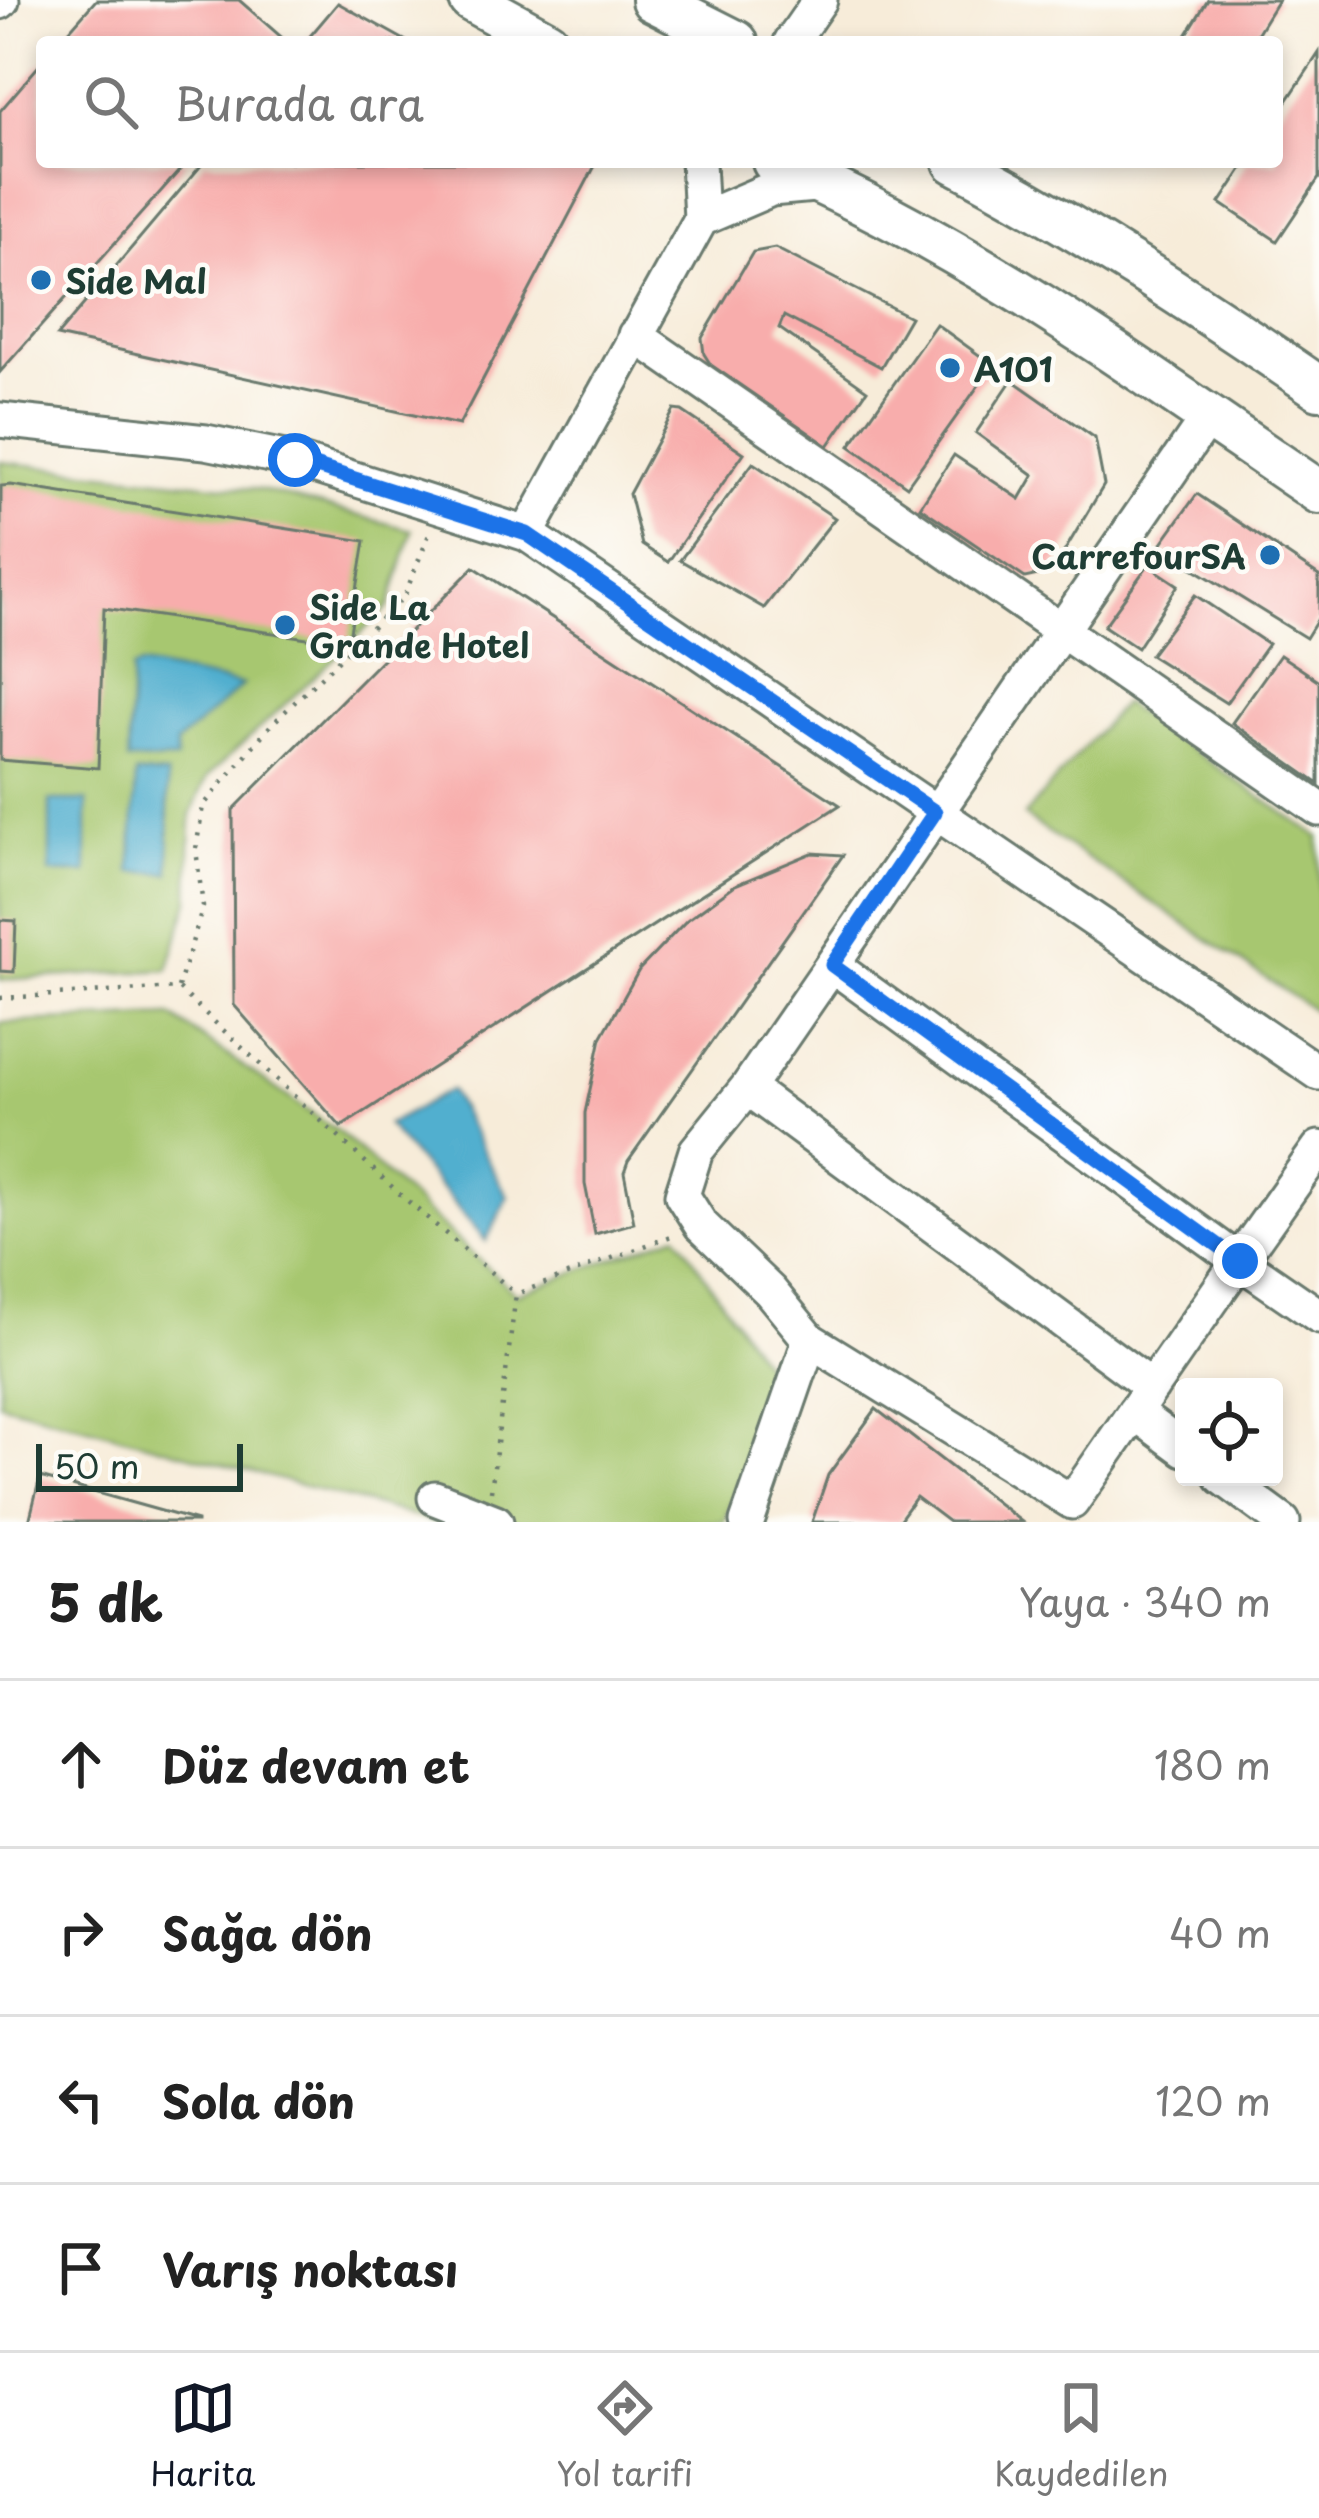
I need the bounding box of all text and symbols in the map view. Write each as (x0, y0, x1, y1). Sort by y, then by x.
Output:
search box (36, 36, 1283, 168)
text: Burada ara (174, 68, 424, 136)
icon: search (78, 69, 144, 135)
place label: Side Mal (65, 255, 207, 305)
marker: Side Mal (28, 267, 54, 293)
place label: A101 (974, 343, 1053, 393)
marker: A101 (937, 355, 963, 381)
route start (268, 433, 322, 487)
place label: CarrefourSA (1031, 530, 1246, 580)
marker: CarrefourSA (1257, 542, 1283, 568)
place label: Side La Grande Hotel (309, 581, 529, 669)
marker: Side La Grande Hotel (272, 612, 298, 638)
route end (1213, 1234, 1267, 1288)
map controls (1175, 1378, 1283, 1486)
button: locate (1175, 1378, 1283, 1486)
scale bar (36, 1438, 243, 1491)
text: 50 m (54, 1440, 140, 1490)
text: 5 dk (48, 1562, 163, 1639)
text: Yaya · 340 m (1018, 1571, 1271, 1630)
text: Düz devam et (162, 1730, 470, 1798)
icon: ahead (48, 1731, 114, 1797)
text: 180 m (1154, 1734, 1271, 1793)
text: Sağa dön (162, 1898, 373, 1966)
icon: right (48, 1899, 114, 1965)
text: 40 m (1169, 1902, 1271, 1961)
text: Sola dön (162, 2066, 355, 2134)
icon: left (48, 2067, 114, 2133)
text: 120 m (1155, 2070, 1271, 2129)
text: Varış noktası (162, 2234, 458, 2302)
icon: arrive (48, 2235, 114, 2301)
tab: Harita (151, 2375, 255, 2497)
tab: Yol tarifi (556, 2375, 693, 2497)
tab: Kaydedilen (994, 2375, 1168, 2497)

